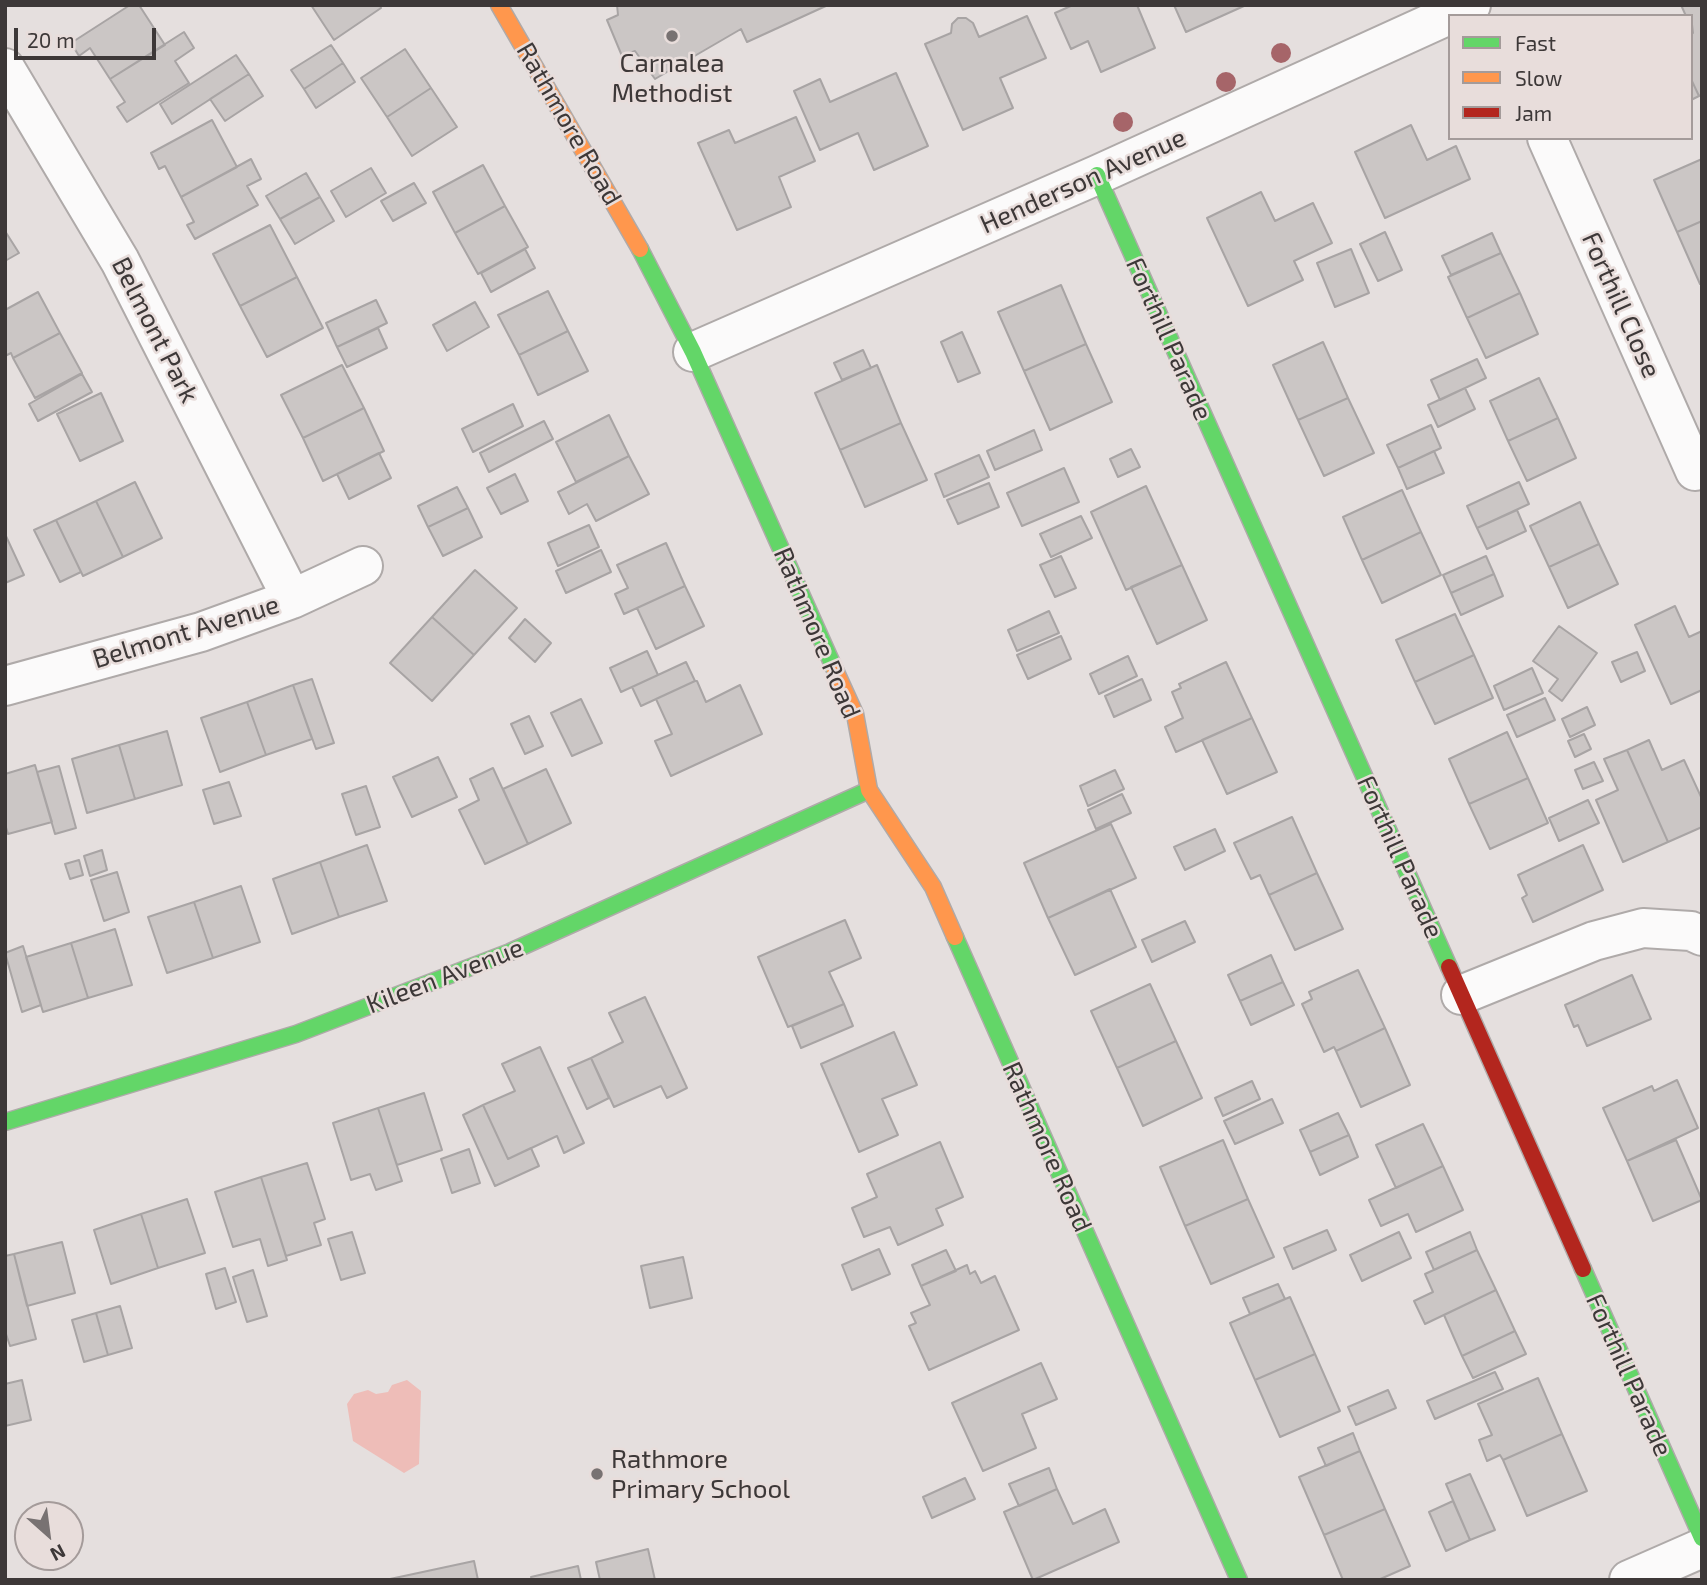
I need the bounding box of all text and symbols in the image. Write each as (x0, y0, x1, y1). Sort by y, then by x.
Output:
scale bar (18, 14, 159, 58)
legend (1448, 14, 1693, 140)
text: 20 m (27, 27, 75, 52)
marker: Carnalea Methodist (664, 28, 680, 44)
text: Fast (1515, 30, 1556, 55)
street label: Rathmore Road (510, 37, 628, 211)
place label: Carnalea Methodist (611, 47, 733, 108)
text: Slow (1515, 65, 1562, 90)
text: Jam (1515, 100, 1552, 125)
street label: Henderson Avenue (975, 122, 1191, 240)
street label: Forthill Close (1575, 227, 1667, 383)
street label: Belmont Park (105, 252, 205, 408)
street label: Forthill Parade (1119, 253, 1219, 425)
street label: Rathmore Road (767, 543, 867, 723)
street label: Belmont Avenue (89, 589, 283, 675)
street label: Forthill Parade (1350, 771, 1450, 943)
street label: Kileen Avenue (362, 932, 528, 1020)
street label: Rathmore Road (996, 1057, 1098, 1237)
street label: Forthill Parade (1579, 1289, 1679, 1461)
place label: Rathmore Primary School (611, 1443, 790, 1504)
marker: Rathmore Primary School (589, 1466, 605, 1482)
north arrow (14, 1501, 84, 1571)
text: N (47, 1540, 70, 1567)

